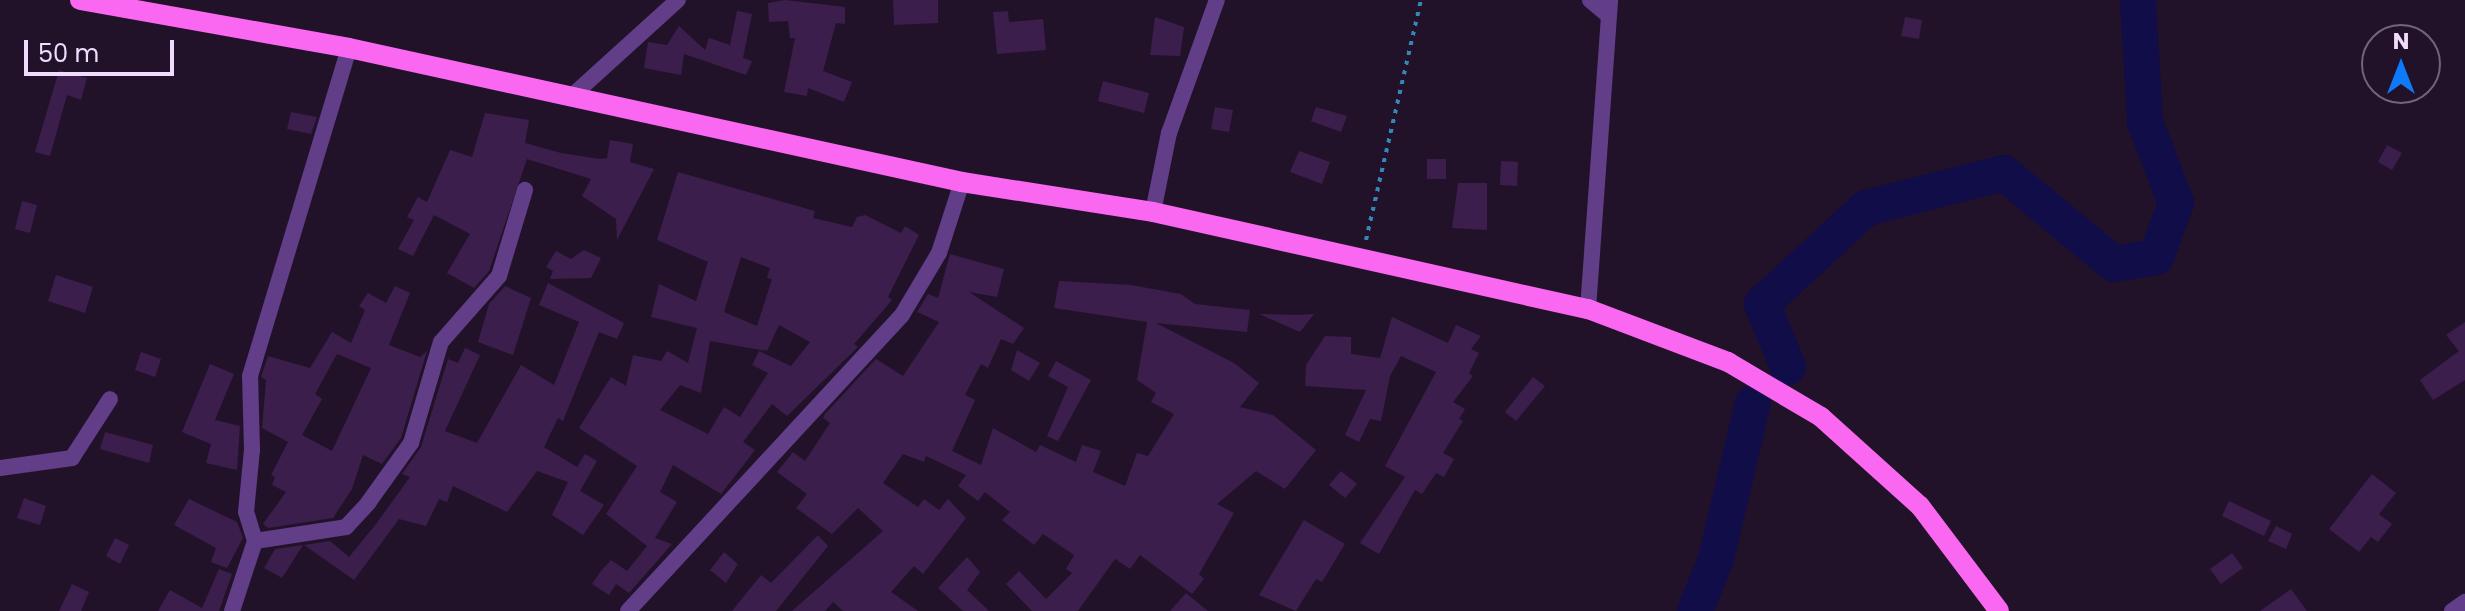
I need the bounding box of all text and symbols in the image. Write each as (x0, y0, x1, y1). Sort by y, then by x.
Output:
scale bar (28, 24, 178, 74)
north arrow (2361, 24, 2441, 104)
text: N (2393, 26, 2409, 57)
text: 50 m (38, 37, 99, 70)

